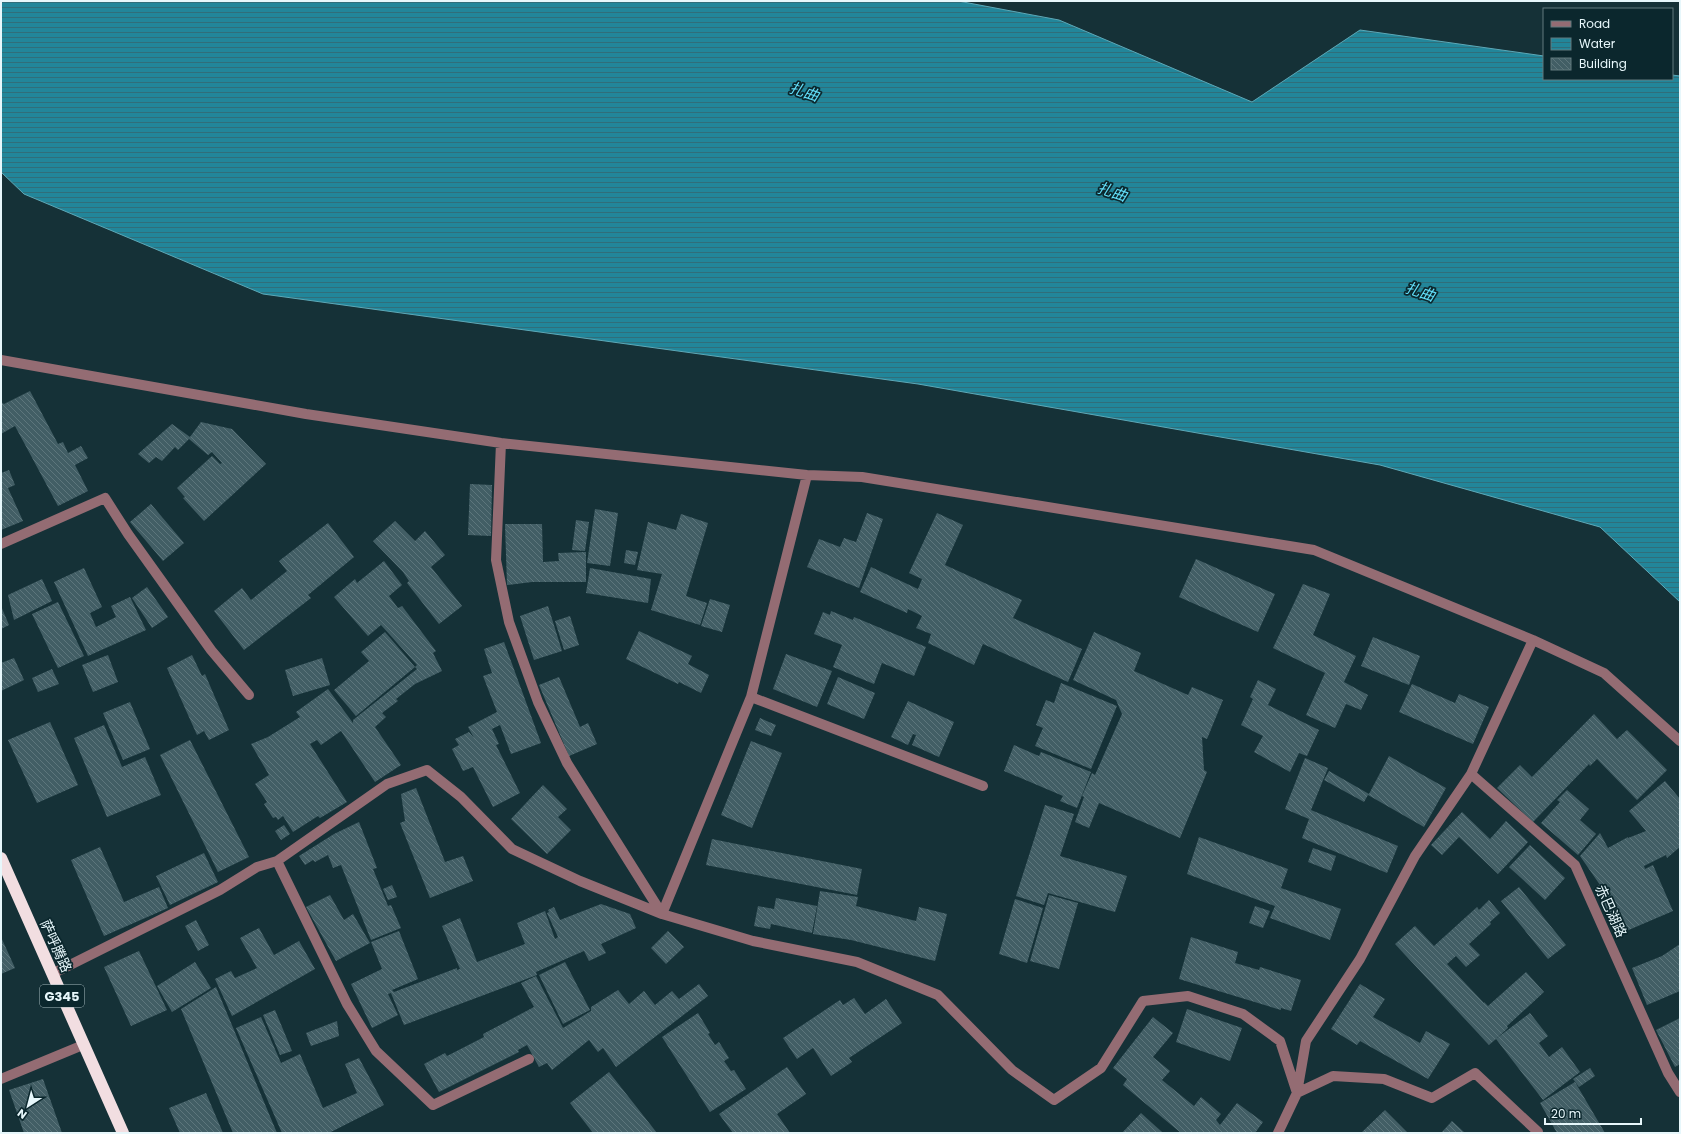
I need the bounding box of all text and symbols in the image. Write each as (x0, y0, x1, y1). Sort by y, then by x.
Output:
legend (1543, 8, 1673, 80)
text: Road (1579, 15, 1610, 32)
text: Water (1579, 35, 1616, 52)
text: Building (1579, 55, 1627, 72)
water label: 扎曲 (787, 77, 823, 106)
water label: 扎曲 (1095, 177, 1131, 206)
water label: 扎曲 (1403, 277, 1439, 306)
street label: 赤巴湖路 (1590, 881, 1632, 941)
street label: 萨呼腾路 (35, 916, 77, 976)
road number: G345 (40, 985, 84, 1007)
north arrow (8, 1086, 48, 1126)
scale bar (1545, 1100, 1641, 1126)
text: N (14, 1105, 30, 1123)
text: 20 m (1551, 1105, 1581, 1122)

